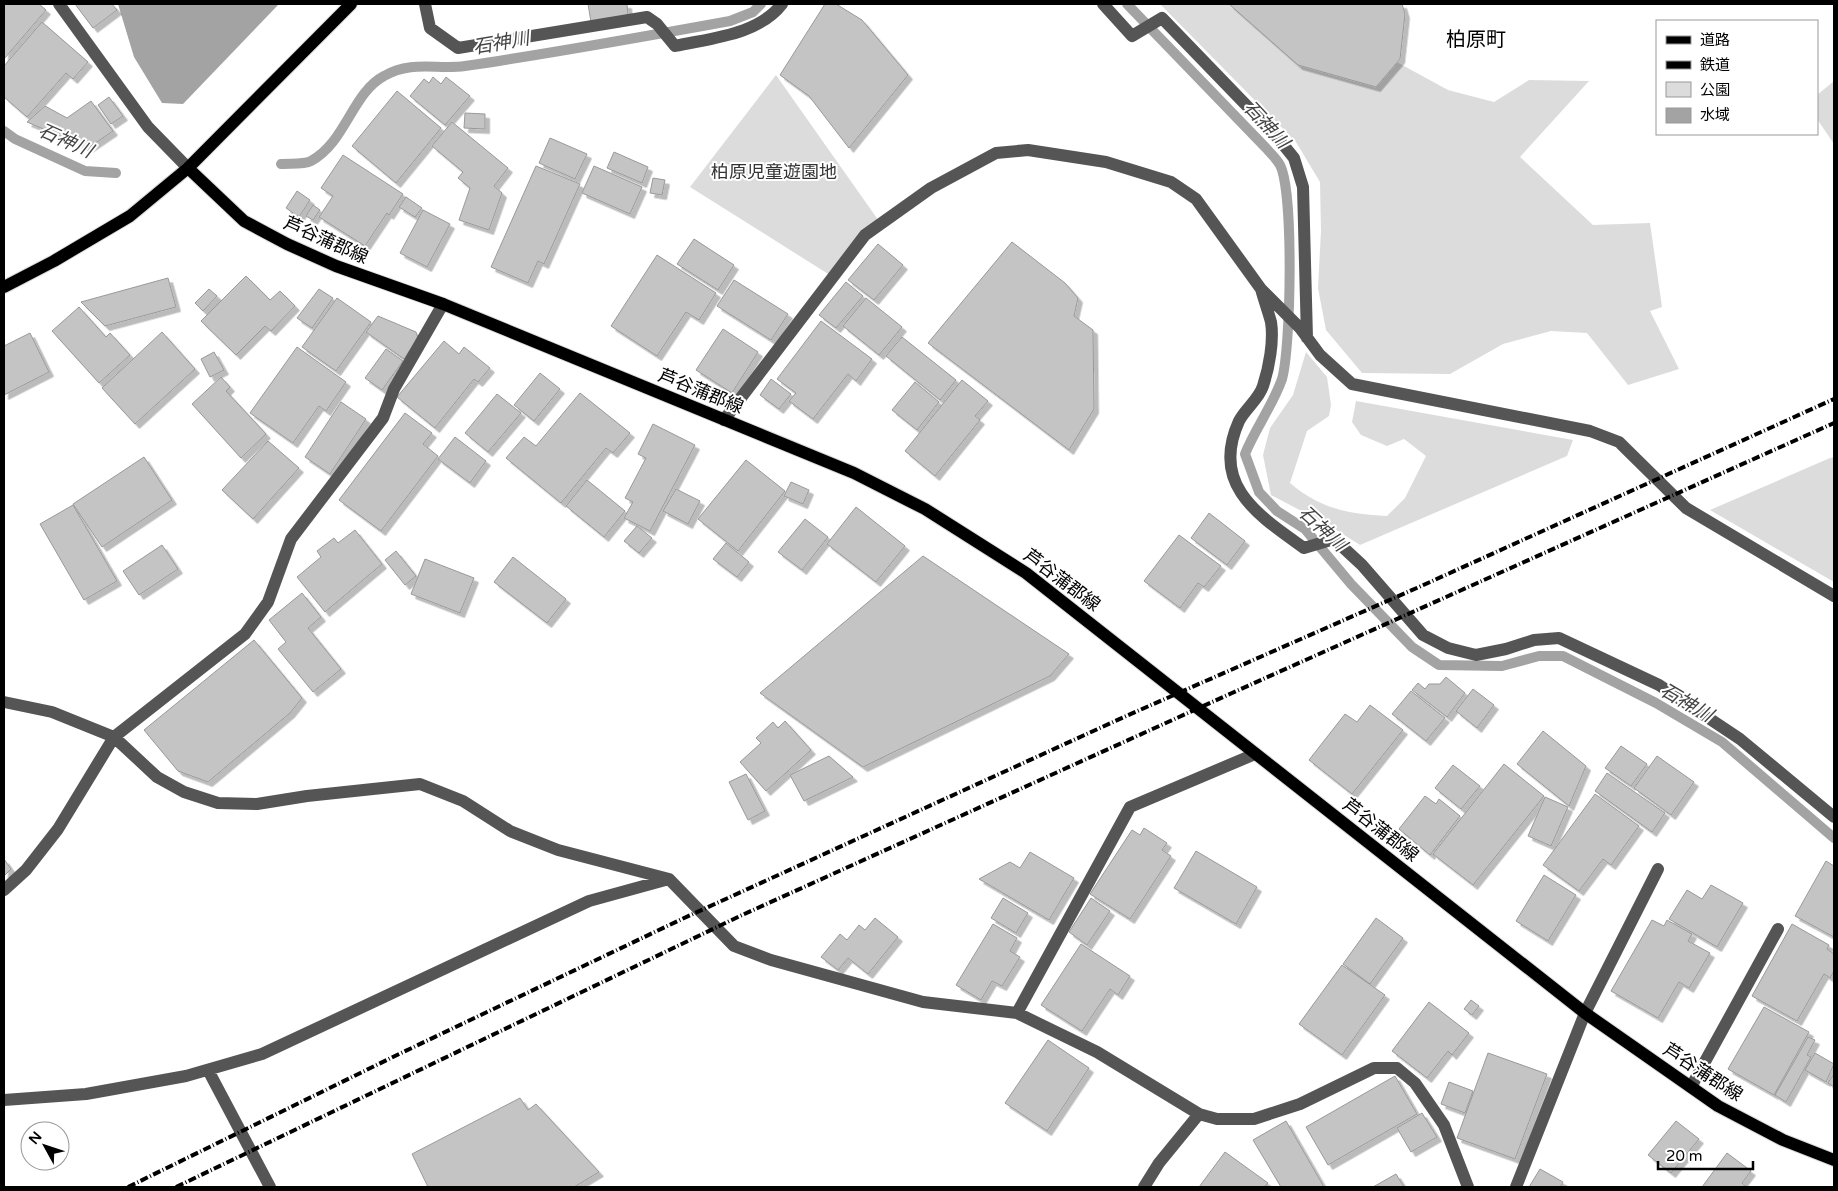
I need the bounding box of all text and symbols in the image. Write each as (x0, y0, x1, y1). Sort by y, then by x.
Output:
legend (1656, 20, 1818, 135)
water label: 石神川 (471, 27, 533, 59)
district label: 柏原町 (1446, 28, 1506, 52)
text: 道路 (1700, 31, 1730, 49)
text: 鉄道 (1700, 56, 1730, 74)
text: 公園 (1700, 81, 1730, 99)
water label: 石神川 (1239, 96, 1295, 154)
text: 水域 (1700, 106, 1730, 124)
water label: 石神川 (35, 119, 98, 163)
park label: 柏原児童遊園地 (711, 161, 837, 183)
street label: 芦谷蒲郡線 (280, 212, 372, 268)
street label: 芦谷蒲郡線 (655, 364, 747, 418)
water label: 石神川 (1294, 501, 1352, 558)
street label: 芦谷蒲郡線 (1019, 544, 1105, 616)
water label: 石神川 (1656, 679, 1718, 728)
street label: 芦谷蒲郡線 (1339, 794, 1423, 866)
street label: 芦谷蒲郡線 (1659, 1038, 1747, 1106)
north arrow (20, 1121, 70, 1171)
text: N (25, 1128, 46, 1148)
scale bar (1658, 1138, 1753, 1170)
text: 20 m (1666, 1147, 1703, 1165)

